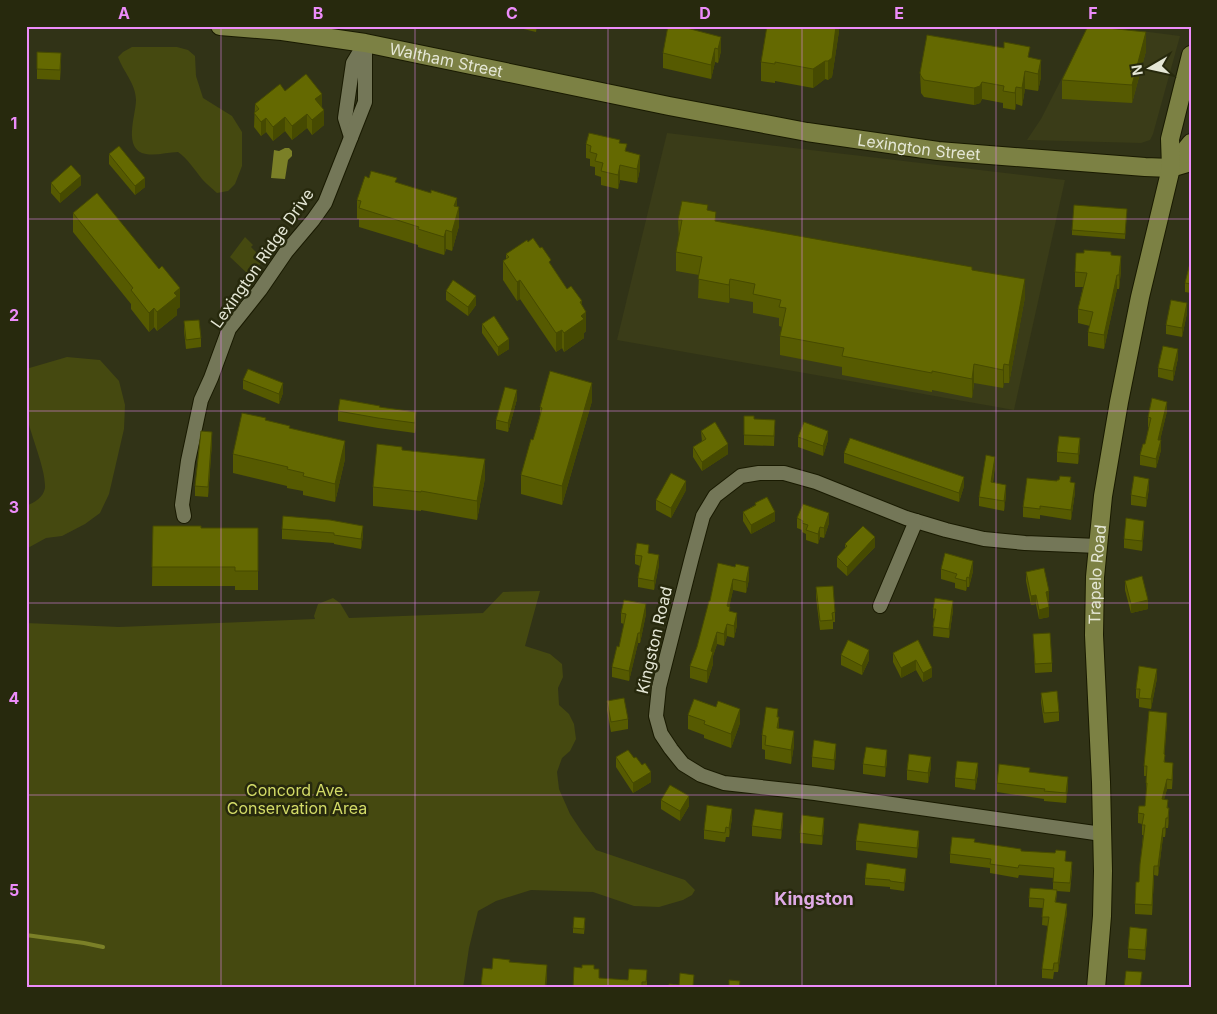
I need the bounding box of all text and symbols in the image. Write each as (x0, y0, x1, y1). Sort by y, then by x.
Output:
text: A (118, 3, 130, 23)
text: B (313, 3, 323, 23)
text: C (506, 3, 518, 23)
text: D (699, 3, 711, 23)
text: E (894, 3, 904, 23)
text: F (1088, 3, 1098, 23)
street label: Waltham Street (388, 38, 505, 81)
north arrow (1124, 42, 1174, 92)
text: N (1127, 64, 1146, 77)
text: 1 (11, 113, 17, 133)
street label: Lexington Street (856, 129, 981, 164)
street label: Lexington Ridge Drive (206, 184, 318, 332)
text: 2 (9, 305, 19, 325)
text: 3 (9, 497, 19, 517)
street label: Trapelo Road (1084, 524, 1110, 625)
street label: Kingston Road (632, 584, 676, 696)
text: 4 (9, 688, 20, 708)
park label: Concord Ave. Conservation Area (227, 780, 367, 818)
text: 5 (9, 880, 19, 900)
district label: Kingston (774, 888, 854, 909)

